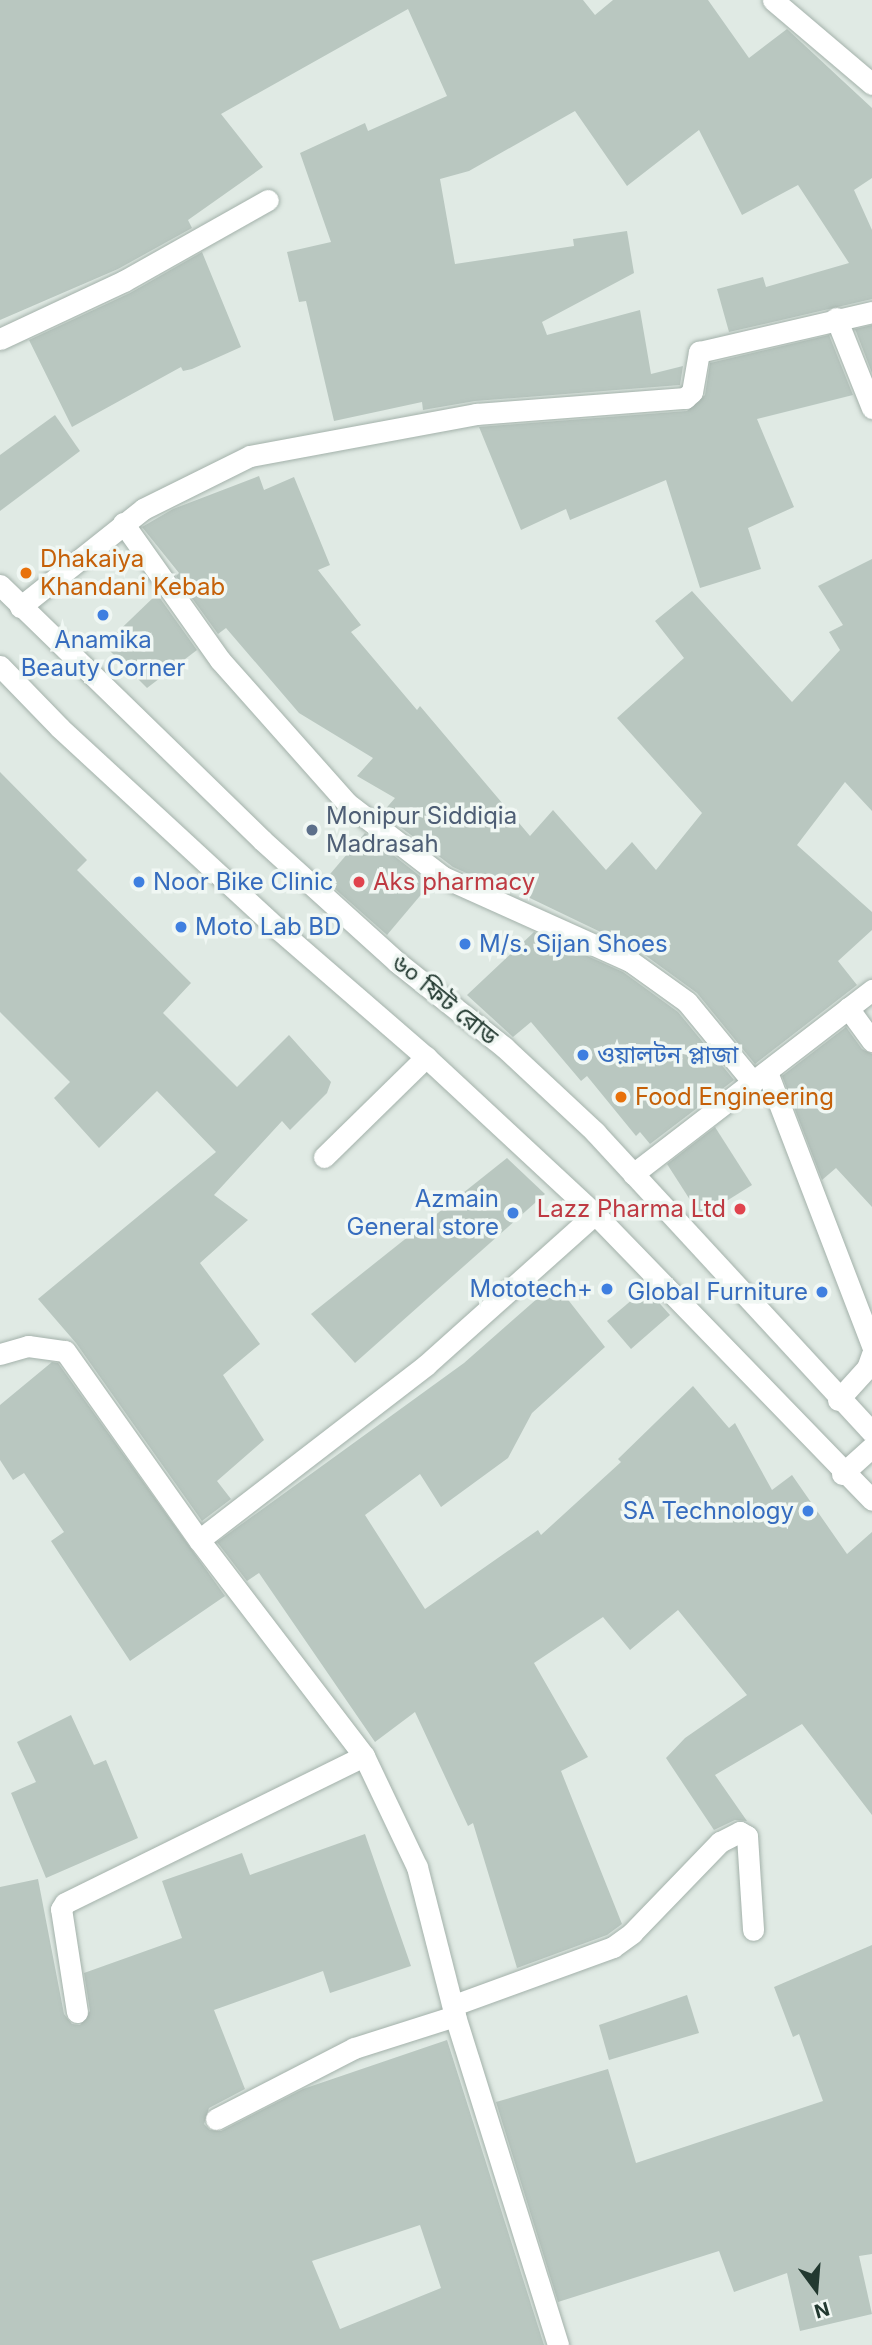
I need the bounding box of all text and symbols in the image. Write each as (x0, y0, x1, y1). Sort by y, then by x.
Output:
place label: Dhakaiya Khandani Kebab (40, 545, 225, 601)
marker: Dhakaiya Khandani Kebab (18, 565, 34, 581)
marker: Anamika Beauty Corner (95, 607, 111, 623)
place label: Anamika Beauty Corner (21, 626, 185, 682)
place label: Monipur Siddiqia Madrasah (326, 802, 517, 858)
marker: Monipur Siddiqia Madrasah (304, 822, 320, 838)
place label: Noor Bike Clinic (153, 868, 333, 896)
place label: Aks pharmacy (373, 868, 535, 896)
marker: Noor Bike Clinic (131, 874, 147, 890)
marker: Aks pharmacy (351, 874, 367, 890)
place label: Moto Lab BD (195, 913, 341, 941)
marker: Moto Lab BD (173, 919, 189, 935)
place label: M/s. Sijan Shoes (479, 930, 668, 958)
marker: M/s. Sijan Shoes (457, 936, 473, 952)
street label: ৬০ ফিট রোড (386, 949, 504, 1051)
place label: ওয়ালটন প্লাজা (597, 1041, 738, 1069)
marker: ওয়ালটন প্লাজা (575, 1047, 591, 1063)
place label: Food Engineering (635, 1083, 834, 1111)
marker: Food Engineering (613, 1089, 629, 1105)
place label: Azmain General store (347, 1185, 499, 1241)
place label: Lazz Pharma Ltd (537, 1195, 726, 1223)
marker: Lazz Pharma Ltd (732, 1201, 748, 1217)
marker: Azmain General store (505, 1205, 521, 1221)
place label: Mototech+ (470, 1275, 593, 1303)
place label: Global Furniture (627, 1278, 808, 1306)
marker: Mototech+ (599, 1281, 615, 1297)
marker: Global Furniture (814, 1284, 830, 1300)
place label: SA Technology (623, 1497, 794, 1525)
marker: SA Technology (800, 1503, 816, 1519)
north arrow (781, 2254, 851, 2324)
text: N (812, 2297, 832, 2323)

